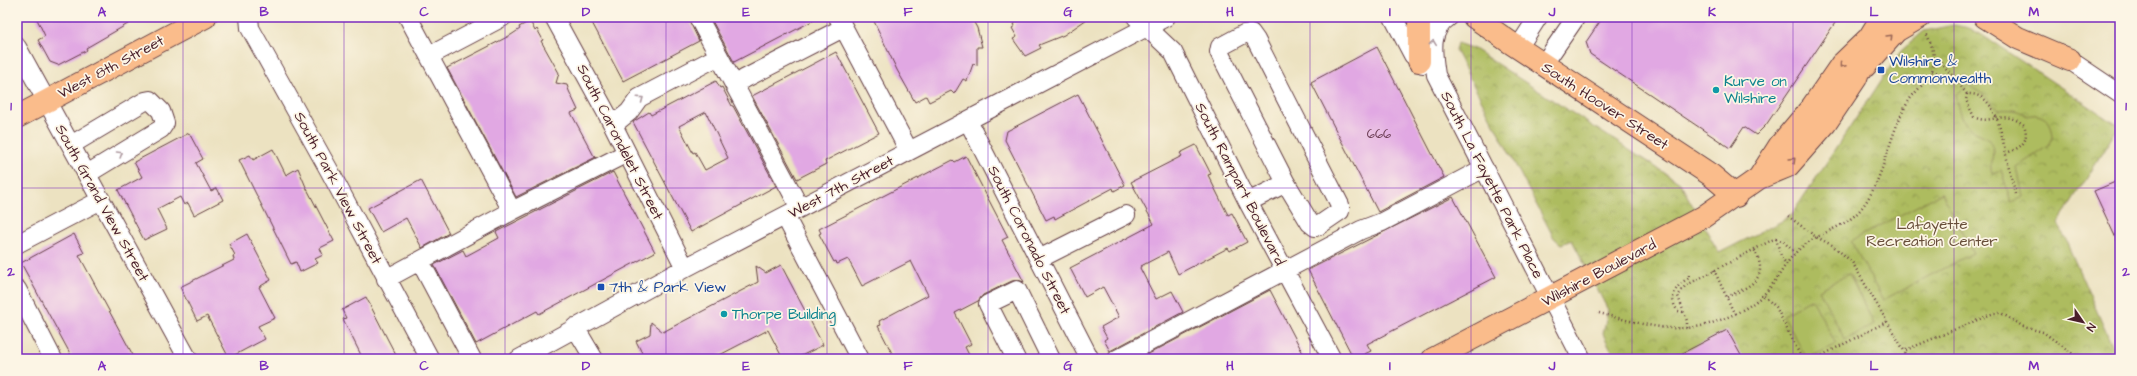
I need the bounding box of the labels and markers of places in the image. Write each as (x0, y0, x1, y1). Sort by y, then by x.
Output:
place label: Wilshire & Commonwealth (1889, 51, 1992, 89)
marker: Wilshire & Commonwealth (1876, 65, 1886, 75)
place label: Kurve on Wilshire (1724, 71, 1787, 109)
marker: Kurve on Wilshire (1711, 85, 1721, 95)
place label: 7th & Park View (609, 277, 726, 298)
marker: 7th & Park View (596, 282, 606, 292)
place label: Thorpe Building (732, 304, 836, 326)
marker: Thorpe Building (719, 309, 729, 319)

